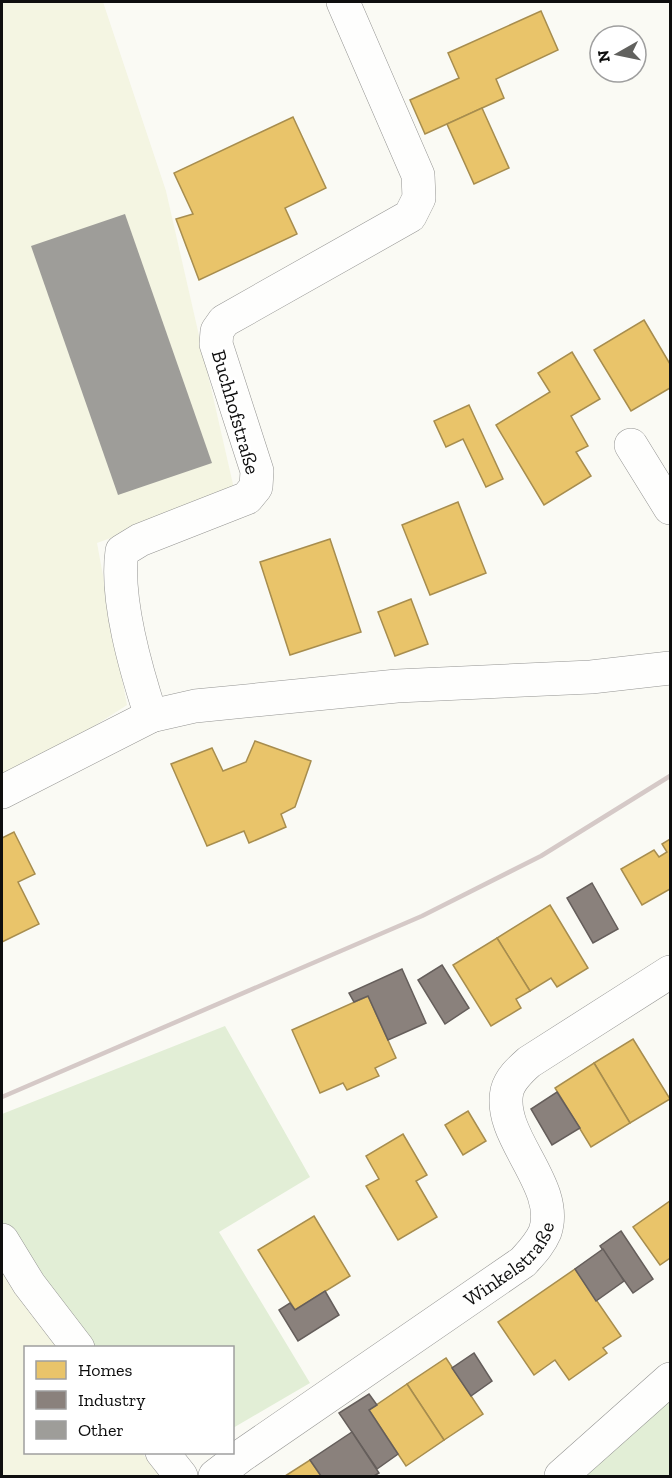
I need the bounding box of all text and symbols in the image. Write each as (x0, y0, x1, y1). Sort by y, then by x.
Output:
north arrow (588, 24, 648, 84)
text: N (593, 49, 614, 64)
street label: Buchhofstraße (207, 347, 265, 477)
street label: Winkelstraße (459, 1220, 559, 1311)
legend (24, 1346, 234, 1454)
text: Homes (78, 1359, 132, 1381)
text: Industry (78, 1389, 146, 1411)
text: Other (78, 1419, 124, 1441)

